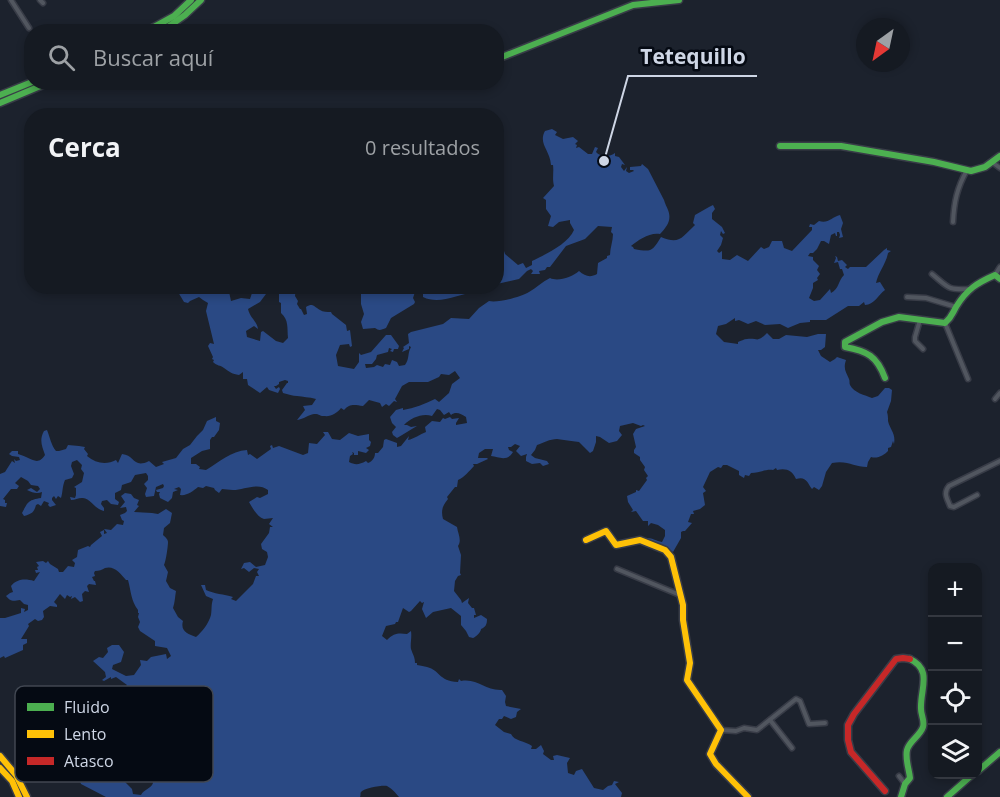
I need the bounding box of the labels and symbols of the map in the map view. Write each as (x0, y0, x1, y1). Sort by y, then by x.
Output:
north arrow (856, 18, 910, 72)
callout: Tetequillo (628, 37, 757, 76)
text: Tetequillo (640, 42, 746, 70)
legend (15, 686, 213, 782)
text: Fluido (64, 696, 110, 718)
text: Lento (64, 723, 106, 745)
text: Atasco (64, 750, 114, 772)

